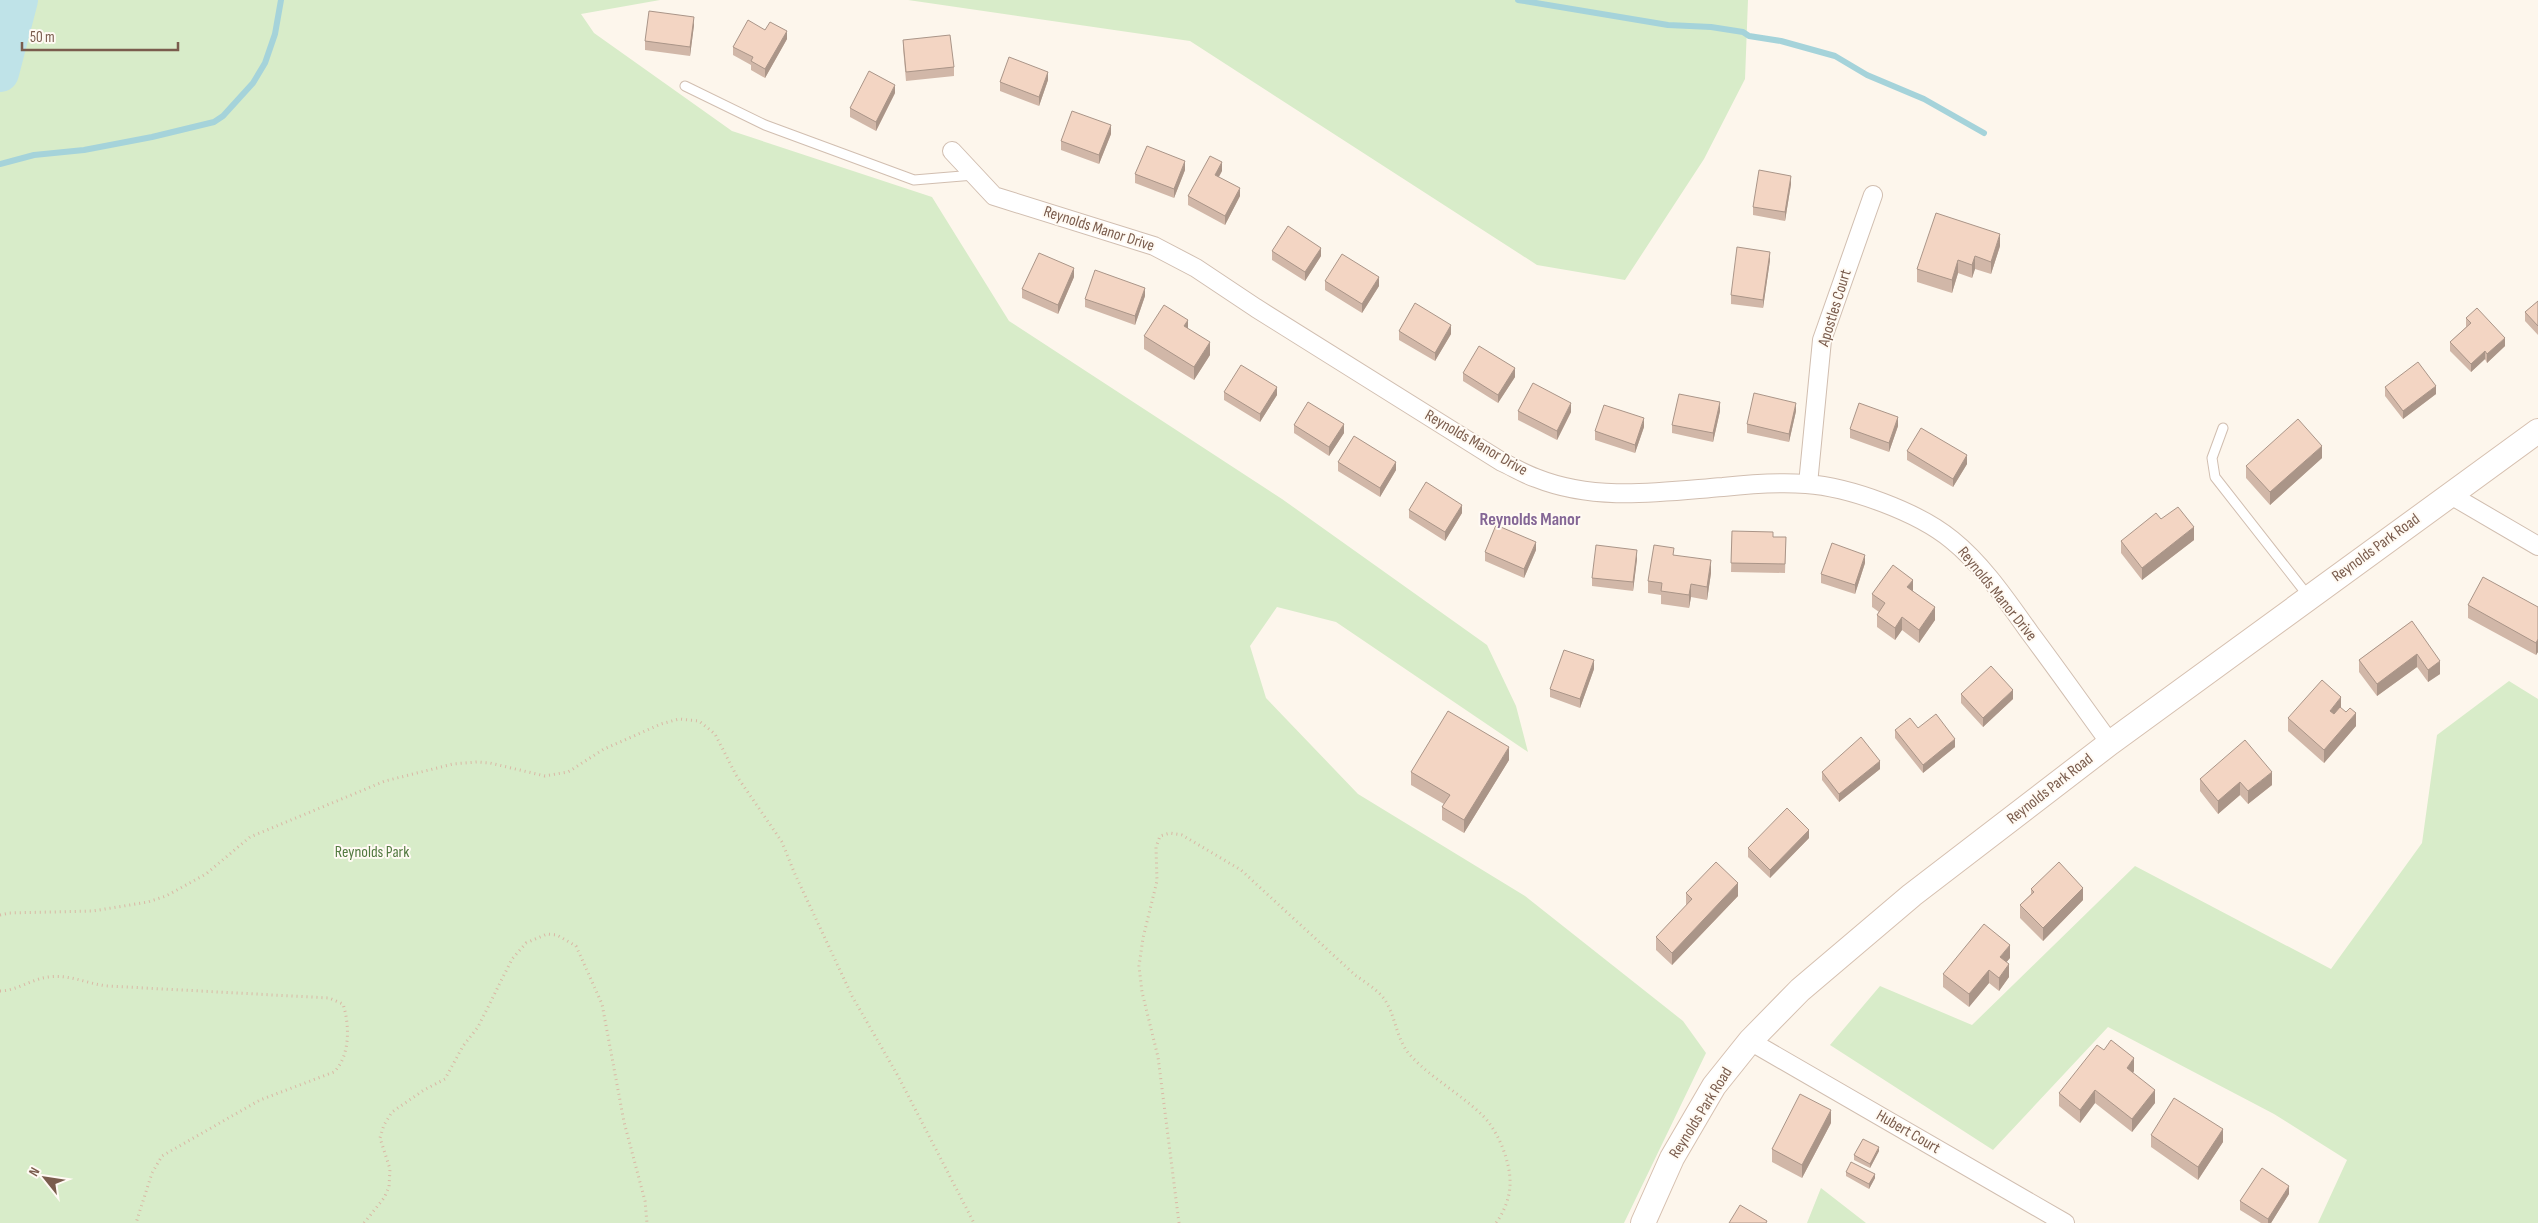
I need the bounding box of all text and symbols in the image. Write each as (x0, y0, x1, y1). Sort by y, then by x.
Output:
scale bar (22, 20, 179, 52)
text: 50 m (30, 28, 55, 47)
street label: Reynolds Manor Drive (1041, 202, 1157, 256)
street label: Apostles Court (1814, 267, 1856, 350)
street label: Reynolds Manor Drive (1421, 406, 1531, 480)
district label: Reynolds Manor (1480, 509, 1581, 530)
street label: Reynolds Park Road (2328, 510, 2424, 586)
street label: Reynolds Manor Drive (1953, 543, 2041, 645)
street label: Reynolds Park Road (2003, 750, 2097, 828)
park label: Reynolds Park (335, 843, 409, 862)
street label: Reynolds Park Road (1665, 1064, 1737, 1162)
street label: Hubert Court (1873, 1106, 1943, 1158)
north arrow (20, 1153, 70, 1203)
text: N (25, 1164, 43, 1179)

